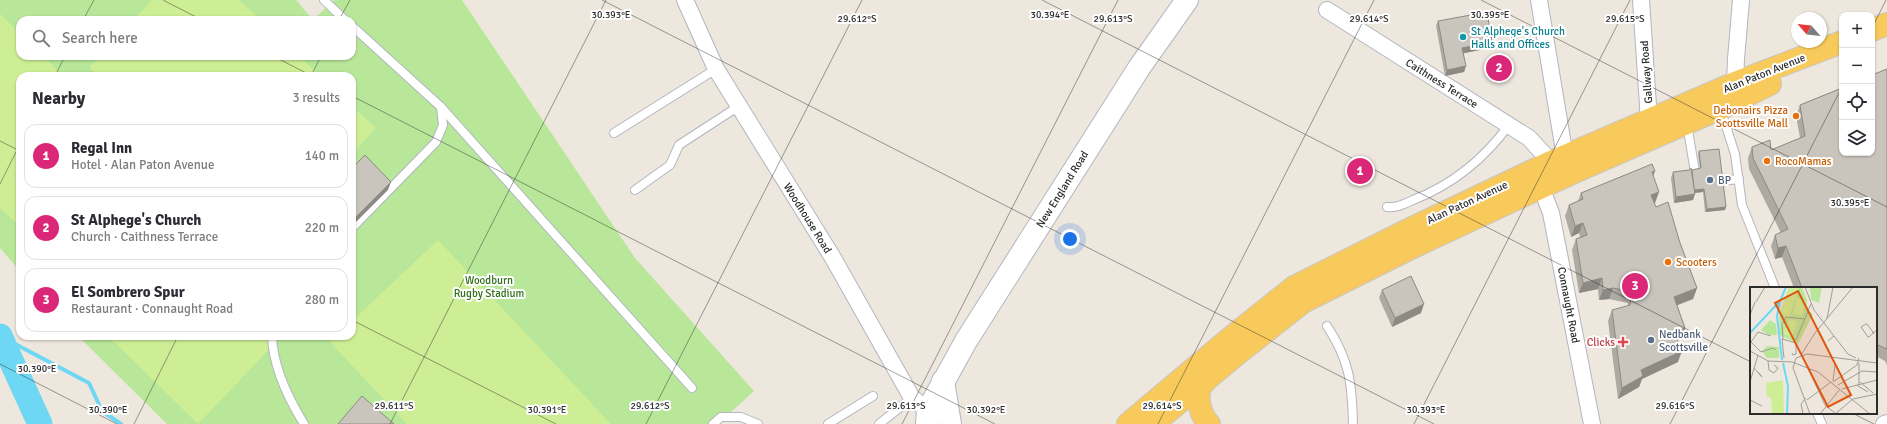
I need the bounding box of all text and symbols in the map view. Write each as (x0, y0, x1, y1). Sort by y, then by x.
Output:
text: 30.393°E (592, 9, 631, 21)
text: 30.394°E (1031, 9, 1070, 21)
text: 30.395°E (1471, 9, 1510, 21)
north arrow (1791, 12, 1827, 48)
map controls (1839, 12, 1875, 156)
button: + (1839, 12, 1875, 48)
text: 29.612°S (838, 13, 877, 25)
text: 29.613°S (1094, 13, 1133, 25)
text: 29.614°S (1350, 13, 1389, 25)
text: 29.615°S (1606, 13, 1645, 25)
search box (16, 16, 356, 60)
place label: St Alphege's Church Halls and Offices (1471, 25, 1565, 51)
icon: search (30, 27, 52, 49)
text: Search here (62, 29, 138, 47)
marker: St Alphege's Church Halls and Offices (1458, 32, 1468, 42)
street label: Gallway Road (1638, 40, 1655, 104)
button: − (1839, 48, 1875, 84)
street label: Alan Paton Avenue (1721, 51, 1807, 96)
pin: 2 (1486, 53, 1512, 83)
street label: Caithness Terrace (1403, 56, 1480, 111)
button: locate (1839, 84, 1875, 120)
text: Nearby (32, 88, 85, 109)
text: 3 results (292, 90, 340, 106)
place label: Debonairs Pizza Scottsville Mall (1713, 104, 1788, 130)
marker: Debonairs Pizza Scottsville Mall (1791, 111, 1801, 121)
button: layers (1839, 120, 1875, 156)
text: Regal Inn (71, 139, 132, 157)
text: 1 (42, 148, 50, 164)
text: 140 m (305, 148, 339, 164)
street label: New England Road (1034, 148, 1091, 230)
place label: RocoMamas (1775, 155, 1832, 168)
pin: 1 (1347, 156, 1373, 186)
marker: RocoMamas (1762, 156, 1772, 166)
text: Hotel · Alan Paton Avenue (71, 157, 214, 173)
place label: BP (1718, 174, 1731, 187)
marker: BP (1705, 175, 1715, 185)
street label: Alan Paton Avenue (1425, 178, 1510, 227)
street label: Woodhouse Road (781, 181, 834, 256)
text: 30.395°E (1831, 197, 1870, 209)
text: St Alphege's Church (71, 211, 201, 229)
text: 2 (42, 220, 50, 236)
text: 220 m (305, 220, 339, 236)
text: Church · Caithness Terrace (71, 229, 218, 245)
your location (1060, 229, 1080, 249)
place label: Scooters (1676, 256, 1717, 269)
marker: Scooters (1663, 257, 1673, 267)
street label: Connaught Road (1555, 266, 1582, 345)
pin: 3 (1622, 271, 1648, 301)
park label: Woodburn Rugby Stadium (454, 274, 525, 300)
text: El Sombrero Spur (71, 283, 185, 301)
inset map (1750, 287, 1877, 414)
text: 3 (42, 292, 50, 308)
text: 280 m (305, 292, 339, 308)
text: Restaurant · Connaught Road (71, 301, 233, 317)
place label: Nedbank Scottsville (1659, 328, 1708, 354)
marker: Nedbank Scottsville (1646, 335, 1656, 345)
place label: Clicks (1587, 336, 1615, 349)
marker: Clicks (1618, 337, 1628, 347)
text: 30.390°E (18, 363, 57, 375)
text: 29.611°S (375, 400, 414, 412)
text: 29.612°S (631, 400, 670, 412)
text: 29.613°S (887, 400, 926, 412)
text: 29.614°S (1143, 400, 1182, 412)
text: 29.616°S (1656, 400, 1695, 412)
text: 30.390°E (89, 404, 128, 416)
text: 30.391°E (528, 404, 567, 416)
text: 30.392°E (967, 404, 1006, 416)
text: 30.393°E (1407, 404, 1446, 416)

